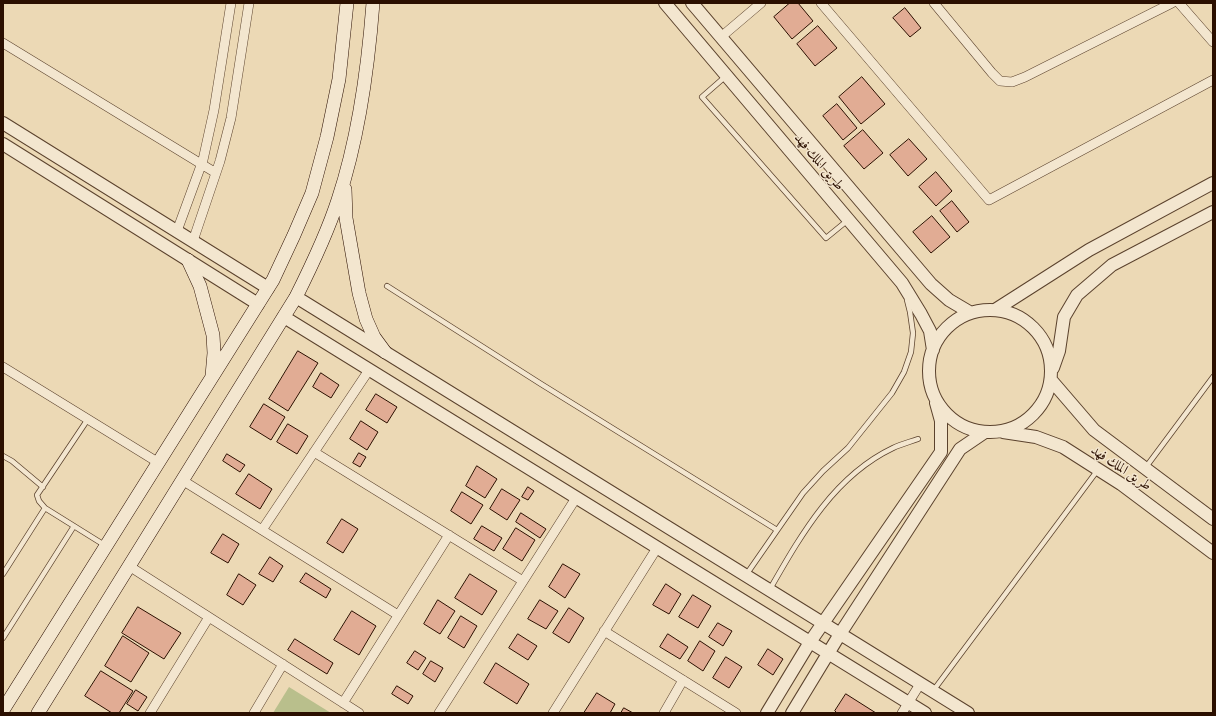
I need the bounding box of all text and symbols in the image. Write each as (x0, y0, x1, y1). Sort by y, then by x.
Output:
street label: طريق الملك فهد (790, 130, 848, 194)
street label: طريق الملك فهد (1087, 442, 1155, 494)

